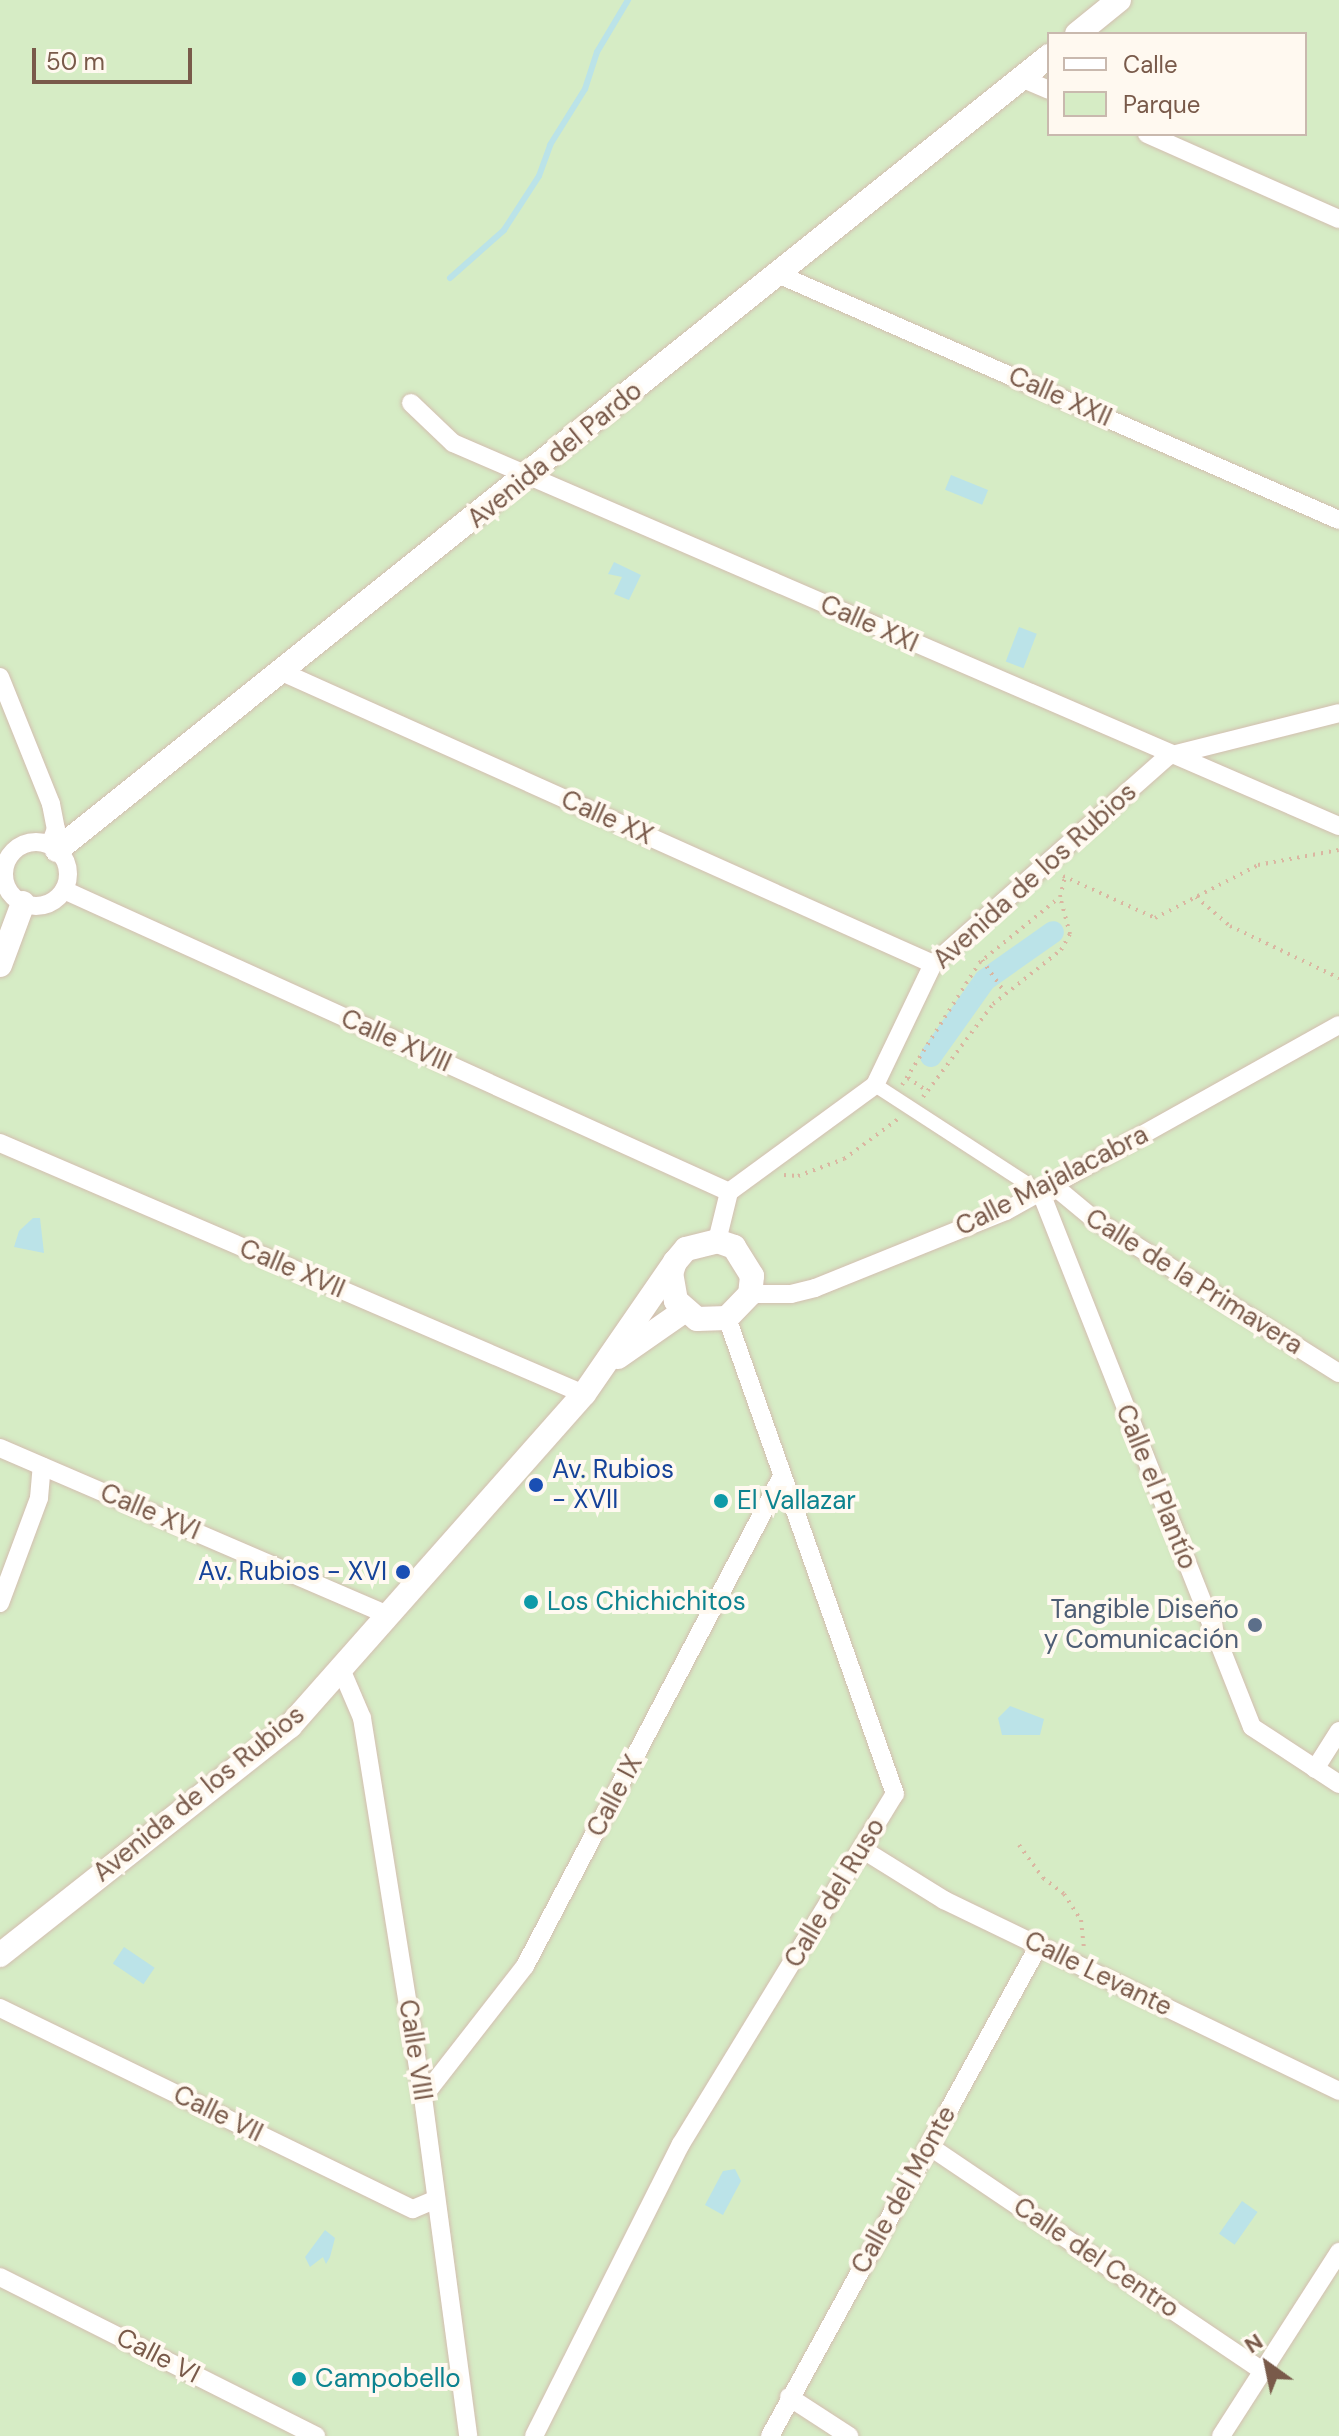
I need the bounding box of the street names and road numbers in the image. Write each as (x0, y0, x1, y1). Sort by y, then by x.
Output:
street label: Calle XXII (1004, 360, 1116, 434)
street label: Avenida del Pardo (461, 375, 649, 535)
street label: Calle XXI (815, 589, 923, 659)
street label: Avenida de los Rubios (927, 776, 1143, 976)
street label: Calle XX (556, 784, 658, 852)
street label: Calle XVIII (336, 1003, 456, 1079)
street label: Calle Majalacabra (951, 1119, 1153, 1243)
street label: Calle de la Primavera (1080, 1202, 1308, 1362)
street label: Calle XVII (235, 1233, 349, 1305)
street label: Calle el Plantío (1109, 1400, 1203, 1574)
street label: Calle XVI (95, 1477, 205, 1547)
street label: Avenida de los Rubios (87, 1699, 311, 1889)
street label: Calle IX (581, 1750, 649, 1842)
street label: Calle del Ruso (778, 1813, 892, 1973)
street label: Calle Levante (1019, 1925, 1177, 2023)
street label: Calle VIII (392, 1997, 438, 2103)
street label: Calle VII (168, 2079, 268, 2149)
street label: Calle del Monte (845, 2101, 963, 2279)
street label: Calle del Centro (1007, 2191, 1185, 2325)
street label: Calle VI (111, 2322, 205, 2390)

